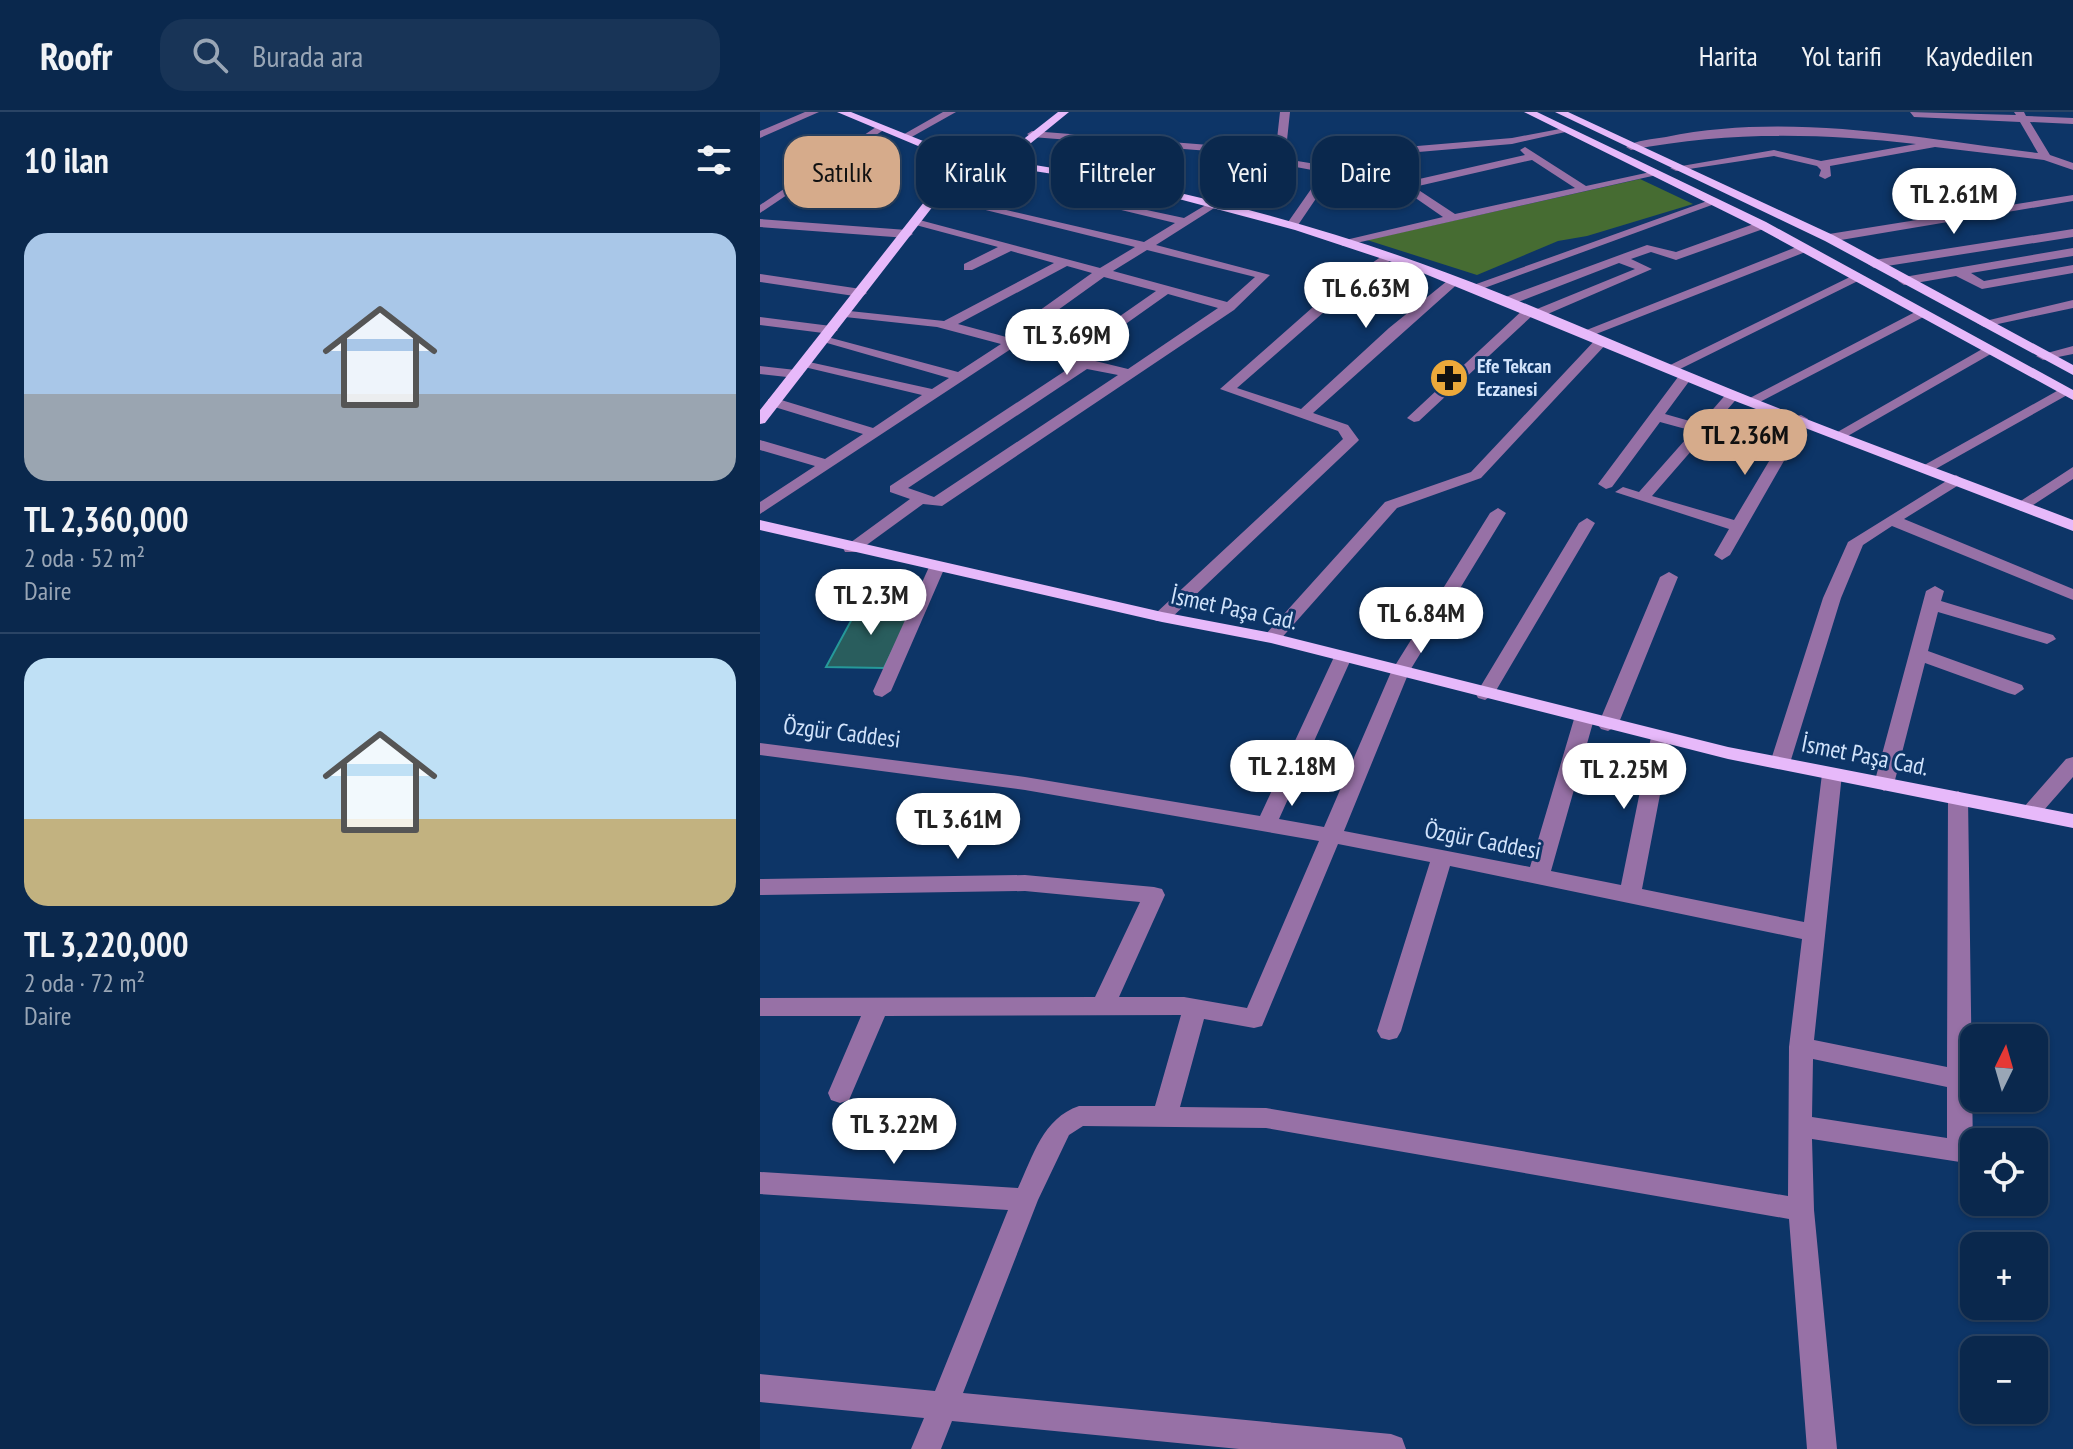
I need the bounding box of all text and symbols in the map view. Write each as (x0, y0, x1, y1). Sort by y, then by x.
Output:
search box (160, 19, 720, 91)
text: Roofr (40, 31, 112, 80)
icon: search (188, 33, 232, 77)
text: Burada ara (252, 36, 363, 75)
text: Harita (1699, 37, 1758, 74)
text: Yol tarifi (1802, 37, 1882, 74)
text: Kaydedilen (1926, 37, 2033, 74)
chip: Satılık (784, 136, 900, 208)
chip: Kiralık (916, 136, 1035, 208)
chip: Filtreler (1051, 136, 1184, 208)
chip: Yeni (1200, 136, 1296, 208)
chip: Daire (1312, 136, 1419, 208)
text: 10 ilan (24, 138, 109, 182)
icon: filters (692, 138, 736, 182)
pin: TL 2.61M (1871, 168, 2037, 236)
text: TL 2.61M (1910, 177, 1998, 210)
pin: TL 6.63M (1283, 262, 1449, 330)
text: TL 6.63M (1322, 271, 1410, 304)
icon: home (308, 285, 452, 429)
pin: TL 3.69M (984, 309, 1150, 377)
text: TL 3.69M (1023, 318, 1111, 351)
place label: Efe Tekcan Eczanesi (1477, 353, 1551, 402)
pharmacy icon: Efe Tekcan Eczanesi (1428, 357, 1470, 399)
pin: TL 2.36M (1662, 409, 1828, 477)
text: TL 2.36M (1701, 418, 1789, 451)
text: TL 2,360,000 (24, 497, 188, 541)
text: 2 oda · 52 m² (24, 541, 145, 574)
pin: TL 2.3M (797, 569, 945, 637)
text: Daire (24, 574, 72, 607)
text: TL 2.3M (833, 578, 909, 611)
street label: İsmet Paşa Cad. (1168, 579, 1300, 637)
pin: TL 6.84M (1338, 587, 1504, 655)
text: TL 6.84M (1377, 596, 1465, 629)
street label: Özgür Caddesi (782, 709, 902, 755)
icon: home (308, 710, 452, 854)
street label: İsmet Paşa Cad. (1799, 728, 1931, 782)
pin: TL 2.18M (1209, 740, 1375, 808)
pin: TL 2.25M (1541, 743, 1707, 811)
text: TL 2.18M (1248, 749, 1336, 782)
text: TL 2.25M (1580, 752, 1668, 785)
pin: TL 3.61M (875, 793, 1041, 861)
text: TL 3.61M (914, 802, 1002, 835)
street label: Özgür Caddesi (1422, 814, 1544, 866)
text: TL 3,220,000 (24, 922, 188, 966)
text: 2 oda · 72 m² (24, 966, 145, 999)
text: Daire (24, 999, 72, 1032)
north arrow (1960, 1024, 2048, 1112)
map controls (1960, 1024, 2048, 1424)
pin: TL 3.22M (811, 1098, 977, 1166)
text: TL 3.22M (850, 1107, 938, 1140)
button: locate (1960, 1128, 2048, 1216)
button: + (1960, 1232, 2048, 1320)
button: − (1960, 1336, 2048, 1424)

